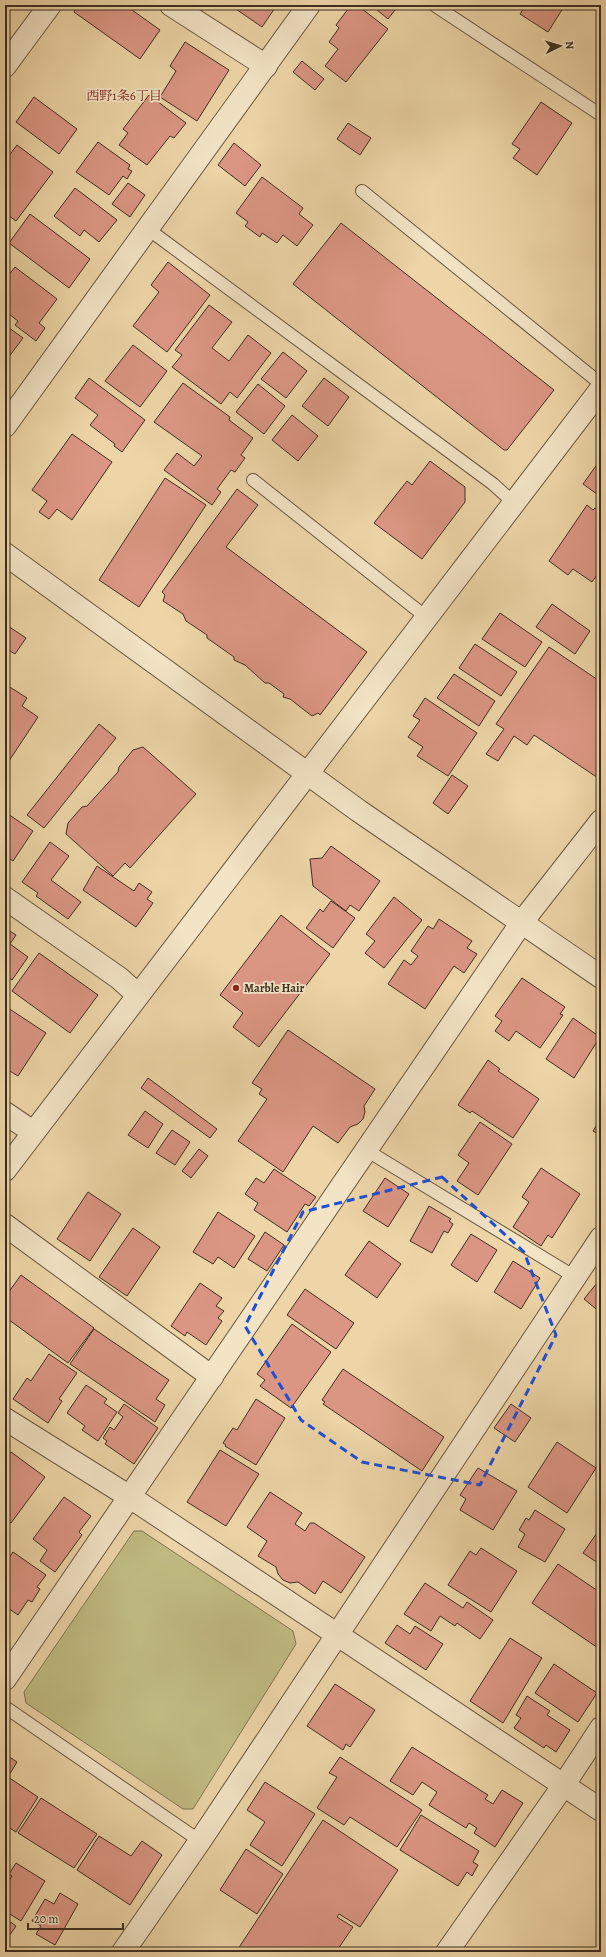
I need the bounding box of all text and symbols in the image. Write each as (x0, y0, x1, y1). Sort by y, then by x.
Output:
north arrow (540, 26, 580, 66)
text: N (562, 41, 577, 50)
district label: 西野1条6丁目 (86, 87, 162, 104)
place label: Marble Hair (244, 980, 305, 996)
marker: Marble Hair (231, 983, 241, 993)
scale bar (28, 1905, 123, 1931)
text: 20 m (34, 1911, 58, 1927)

